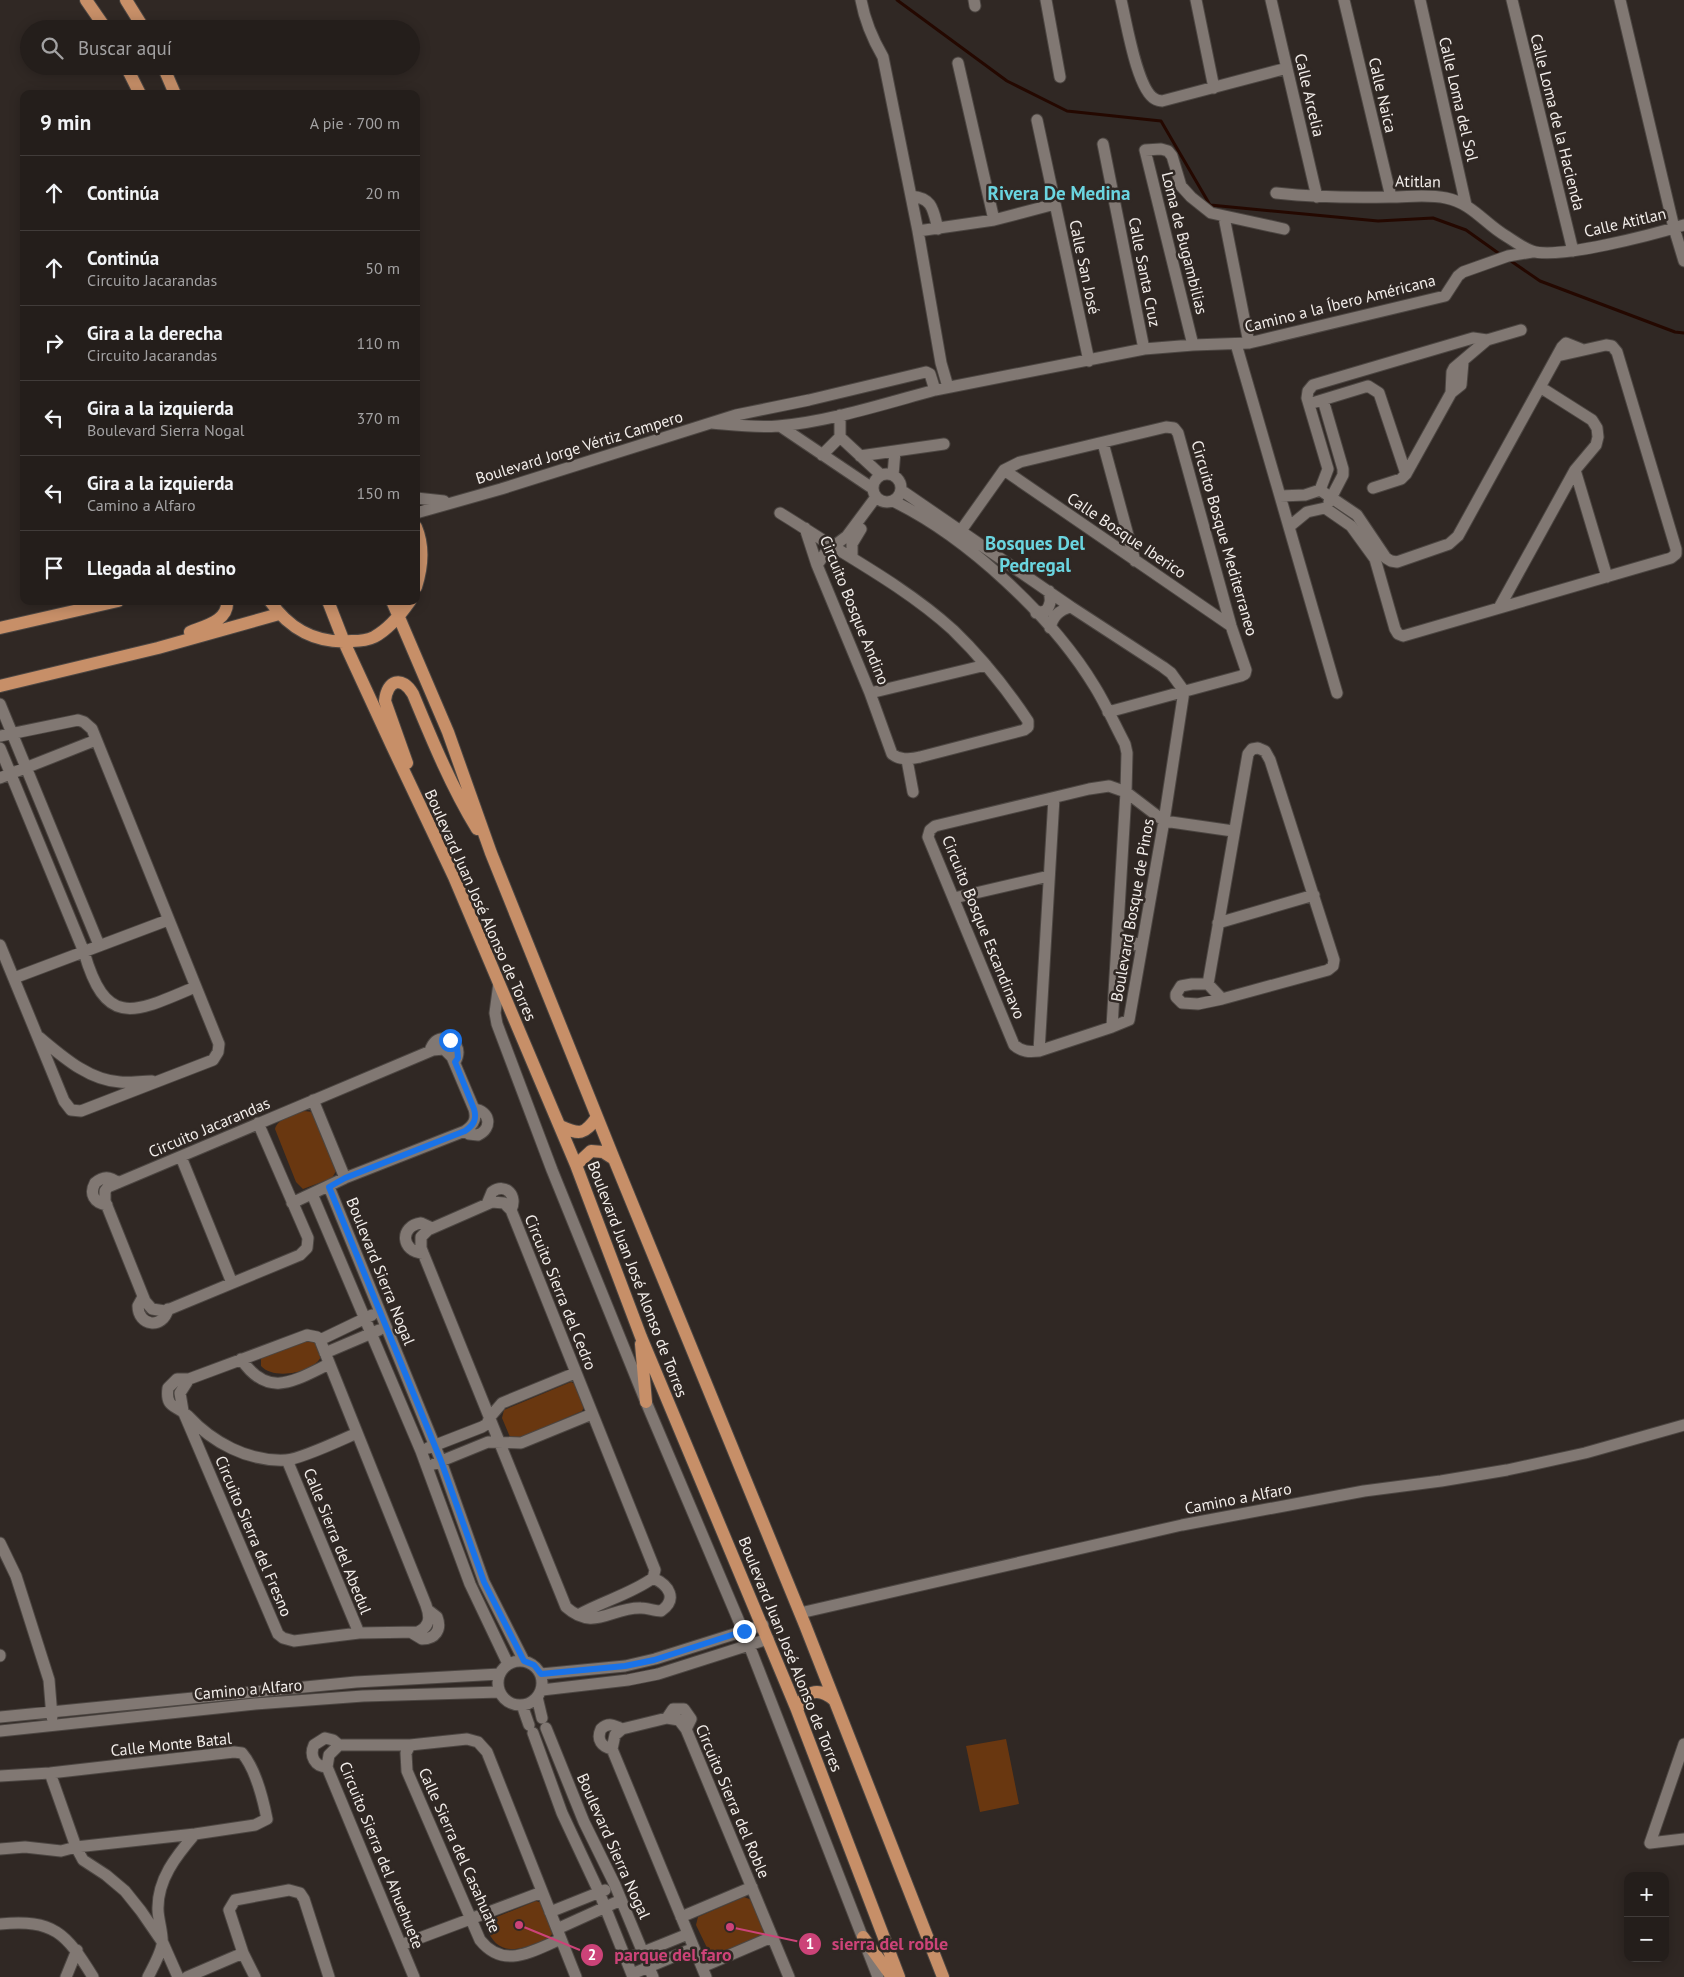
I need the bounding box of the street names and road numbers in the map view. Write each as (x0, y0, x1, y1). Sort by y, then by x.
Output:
street label: Calle Loma de la Hacienda (1526, 32, 1590, 212)
street label: Calle Loma del Sol (1435, 35, 1483, 163)
street label: Calle Arcelia (1291, 51, 1329, 139)
street label: Calle Naica (1365, 55, 1401, 135)
street label: Loma de Bugambilias (1158, 170, 1212, 317)
street label: Atitlan (1395, 171, 1441, 191)
street label: Calle Atitlan (1582, 203, 1668, 241)
street label: Calle Santa Cruz (1125, 215, 1165, 329)
street label: Calle San José (1065, 218, 1105, 316)
street label: Camino a la Íbero Américana (1242, 270, 1438, 336)
street label: Boulevard Jorge Vértiz Campero (473, 406, 685, 488)
street label: Circuito Bosque Mediterraneo (1187, 438, 1263, 638)
street label: Calle Bosque Iberico (1064, 488, 1190, 582)
street label: Circuito Bosque Andino (816, 532, 894, 688)
street label: Boulevard Juan José Alonso de Torres (421, 786, 541, 1024)
street label: Boulevard Bosque de Pinos (1106, 817, 1158, 1003)
street label: Circuito Bosque Escandinavo (938, 832, 1030, 1022)
street label: Circuito Jacarandas (145, 1092, 273, 1162)
street label: Boulevard Juan José Alonso de Torres (584, 1158, 693, 1400)
street label: Boulevard Sierra Nogal (342, 1194, 420, 1348)
street label: Circuito Sierra del Cedro (521, 1211, 601, 1373)
street label: Circuito Sierra del Fresno (211, 1453, 297, 1619)
street label: Calle Sierra del Abedul (300, 1465, 377, 1617)
street label: Camino a Alfaro (1183, 1478, 1293, 1518)
street label: Boulevard Juan José Alonso de Torres (735, 1534, 848, 1775)
street label: Camino a Alfaro (193, 1674, 303, 1704)
street label: Circuito Sierra del Roble (691, 1721, 775, 1881)
street label: Calle Monte Batal (110, 1728, 233, 1760)
street label: Circuito Sierra del Ahuehuete (335, 1759, 429, 1951)
street label: Calle Sierra del Casahuate (415, 1764, 505, 1936)
street label: Boulevard Sierra Nogal (573, 1770, 655, 1922)

